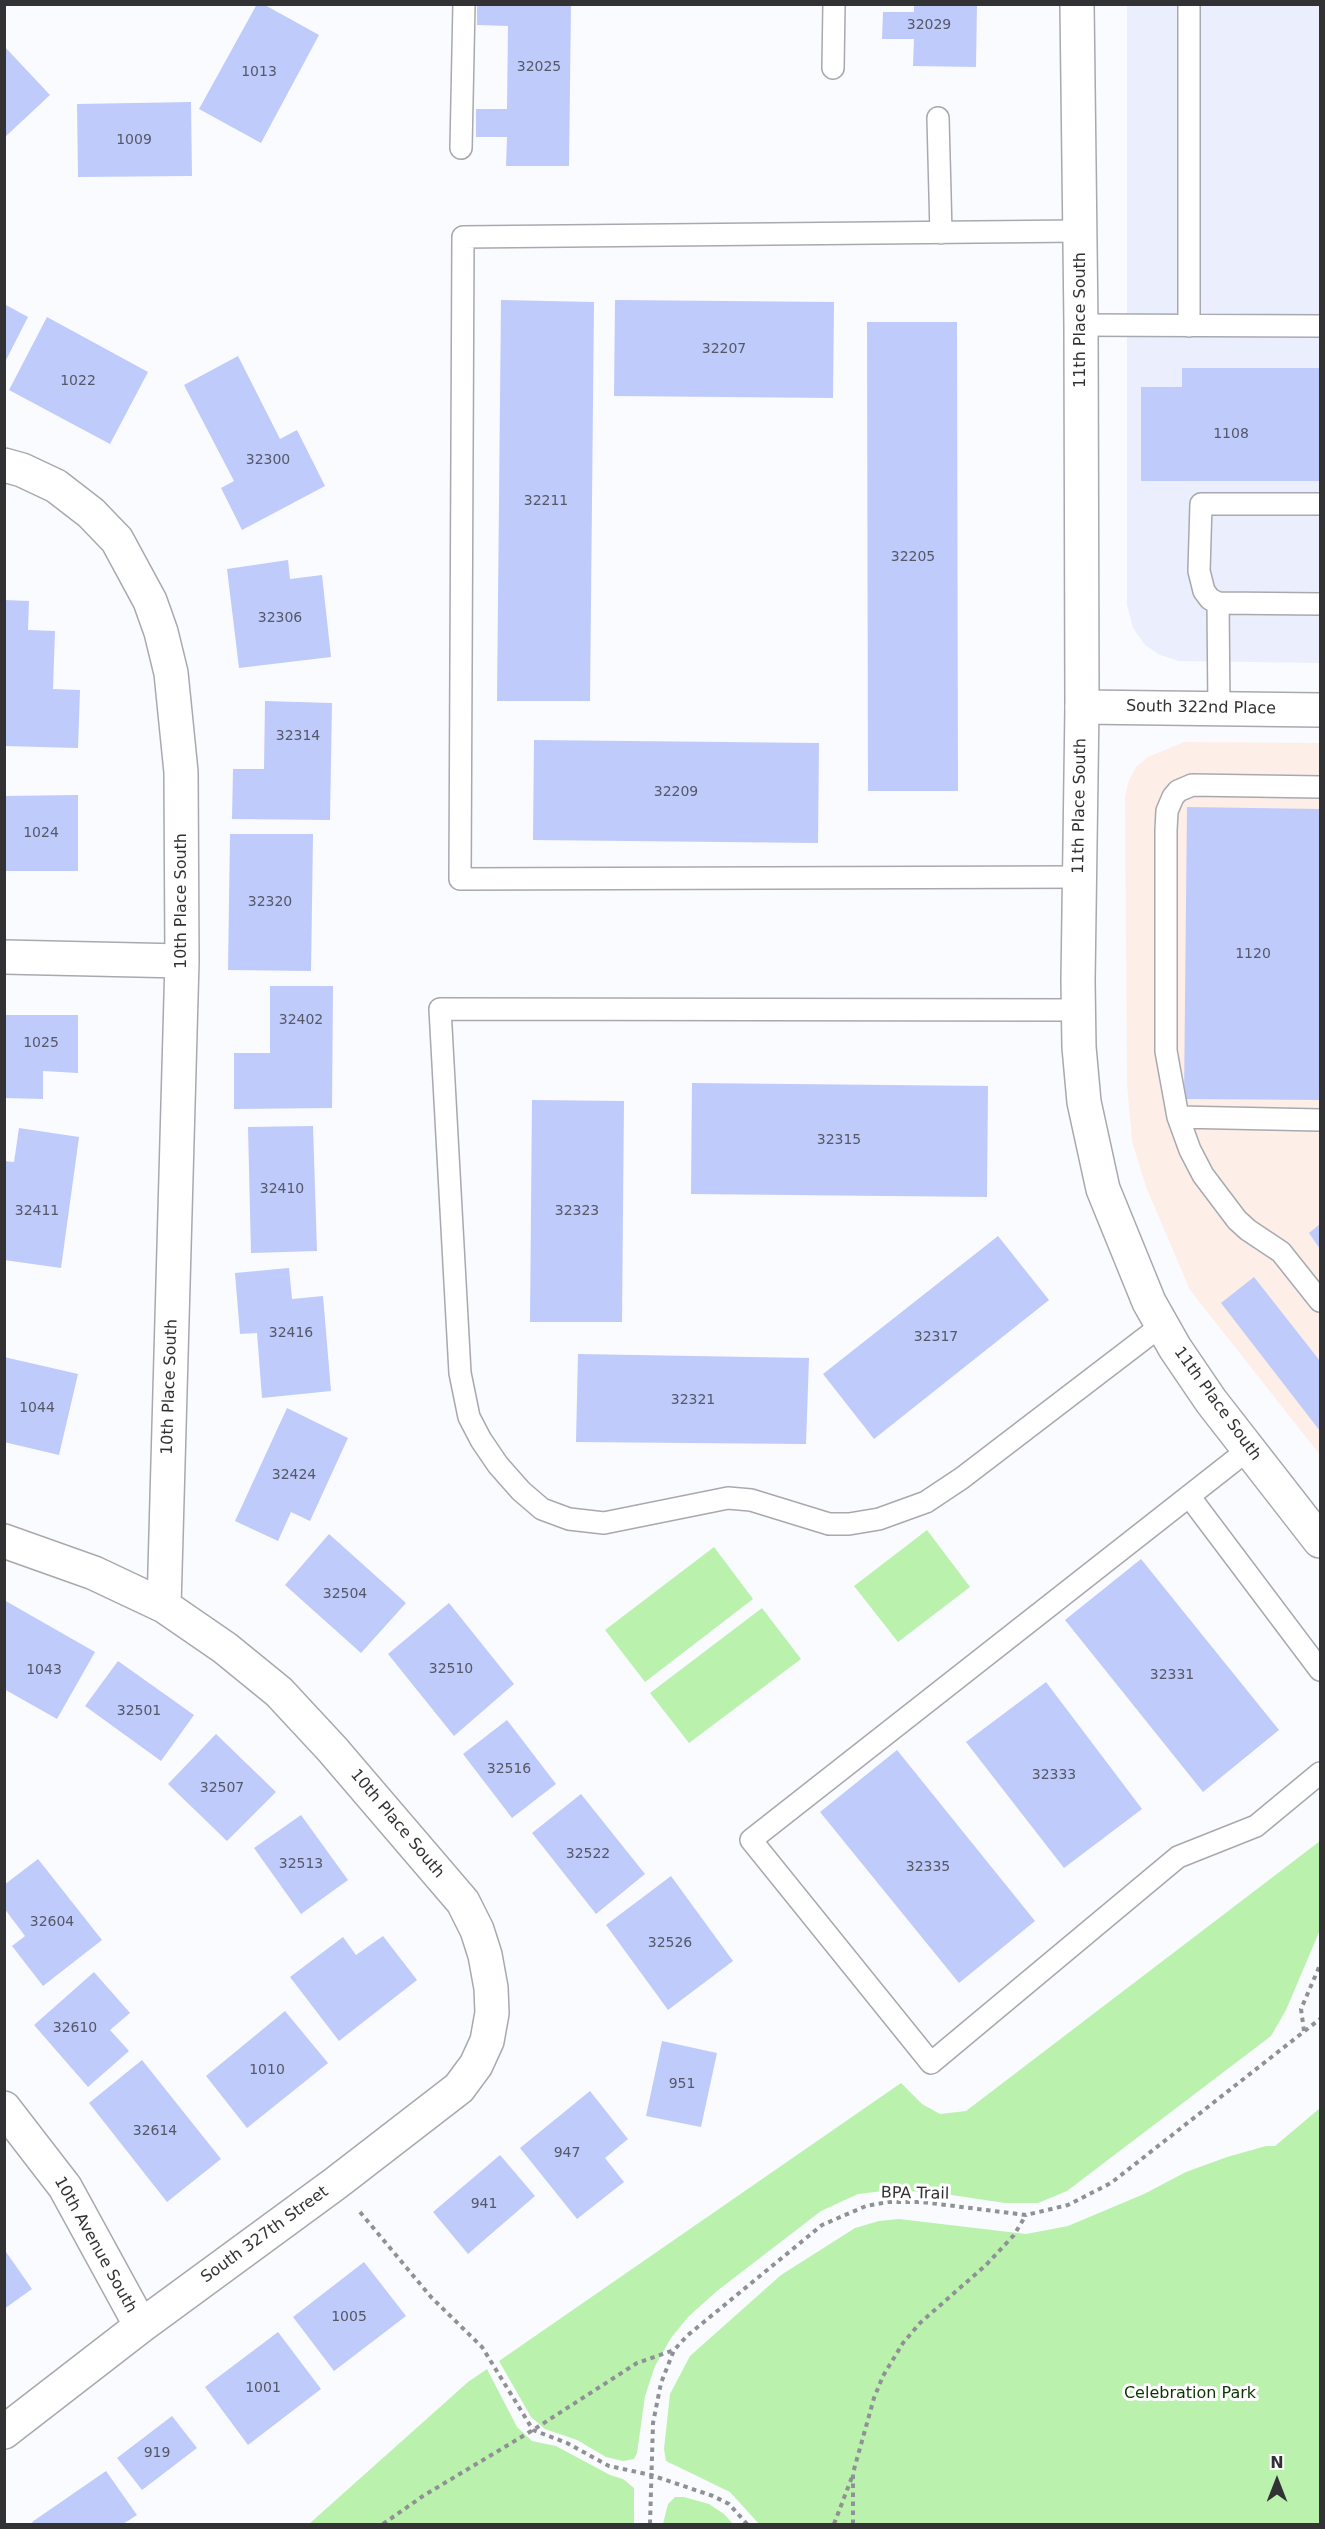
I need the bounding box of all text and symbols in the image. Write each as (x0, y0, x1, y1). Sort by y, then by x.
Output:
house number: 32029 (907, 17, 951, 33)
house number: 32025 (517, 59, 561, 75)
house number: 1013 (241, 64, 277, 80)
house number: 1009 (116, 132, 152, 148)
street label: 11th Place South (1071, 252, 1091, 388)
house number: 32207 (702, 341, 746, 357)
house number: 1022 (60, 373, 96, 389)
house number: 1108 (1213, 426, 1249, 442)
house number: 32300 (246, 452, 290, 468)
house number: 32211 (524, 493, 568, 509)
house number: 32205 (891, 549, 935, 565)
house number: 32306 (258, 610, 302, 626)
street label: South 322nd Place (1126, 697, 1276, 719)
house number: 32314 (276, 728, 320, 744)
street label: 11th Place South (1069, 738, 1091, 874)
house number: 32209 (654, 784, 698, 800)
house number: 1024 (23, 825, 59, 841)
street label: 10th Place South (172, 833, 192, 969)
house number: 32320 (248, 894, 292, 910)
house number: 1120 (1235, 946, 1271, 962)
house number: 32402 (279, 1012, 323, 1028)
house number: 1025 (23, 1035, 59, 1051)
house number: 32315 (817, 1132, 861, 1148)
house number: 32410 (260, 1181, 304, 1197)
house number: 32411 (15, 1203, 59, 1219)
house number: 32323 (555, 1203, 599, 1219)
street label: 10th Place South (158, 1319, 182, 1455)
house number: 32416 (269, 1325, 313, 1341)
house number: 32317 (914, 1329, 958, 1345)
street label: 11th Place South (1169, 1343, 1265, 1465)
house number: 32321 (671, 1392, 715, 1408)
house number: 1044 (19, 1400, 55, 1416)
house number: 32424 (272, 1467, 316, 1483)
house number: 32504 (323, 1586, 367, 1602)
house number: 32510 (429, 1661, 473, 1677)
house number: 1043 (26, 1662, 62, 1678)
house number: 32331 (1150, 1667, 1194, 1683)
house number: 32501 (117, 1703, 161, 1719)
house number: 32516 (487, 1761, 531, 1777)
street label: 10th Place South (346, 1766, 448, 1882)
house number: 32333 (1032, 1767, 1076, 1783)
house number: 32507 (200, 1780, 244, 1796)
house number: 32522 (566, 1846, 610, 1862)
house number: 32513 (279, 1856, 323, 1872)
house number: 32335 (906, 1859, 950, 1875)
house number: 32604 (30, 1914, 74, 1930)
house number: 32526 (648, 1935, 692, 1951)
house number: 32610 (53, 2020, 97, 2036)
house number: 1010 (249, 2062, 285, 2078)
house number: 951 (669, 2076, 695, 2092)
house number: 32614 (133, 2123, 177, 2139)
house number: 947 (554, 2145, 580, 2161)
street label: 10th Avenue South (50, 2173, 140, 2317)
street label: South 327th Street (198, 2182, 332, 2288)
street label: BPA Trail (881, 2184, 949, 2204)
house number: 941 (471, 2196, 497, 2212)
house number: 1005 (331, 2309, 367, 2325)
house number: 1001 (245, 2380, 281, 2396)
park label: Celebration Park (1124, 2384, 1256, 2404)
house number: 919 (144, 2445, 170, 2461)
north arrow (1247, 2451, 1307, 2511)
text: N (1270, 2453, 1284, 2472)

